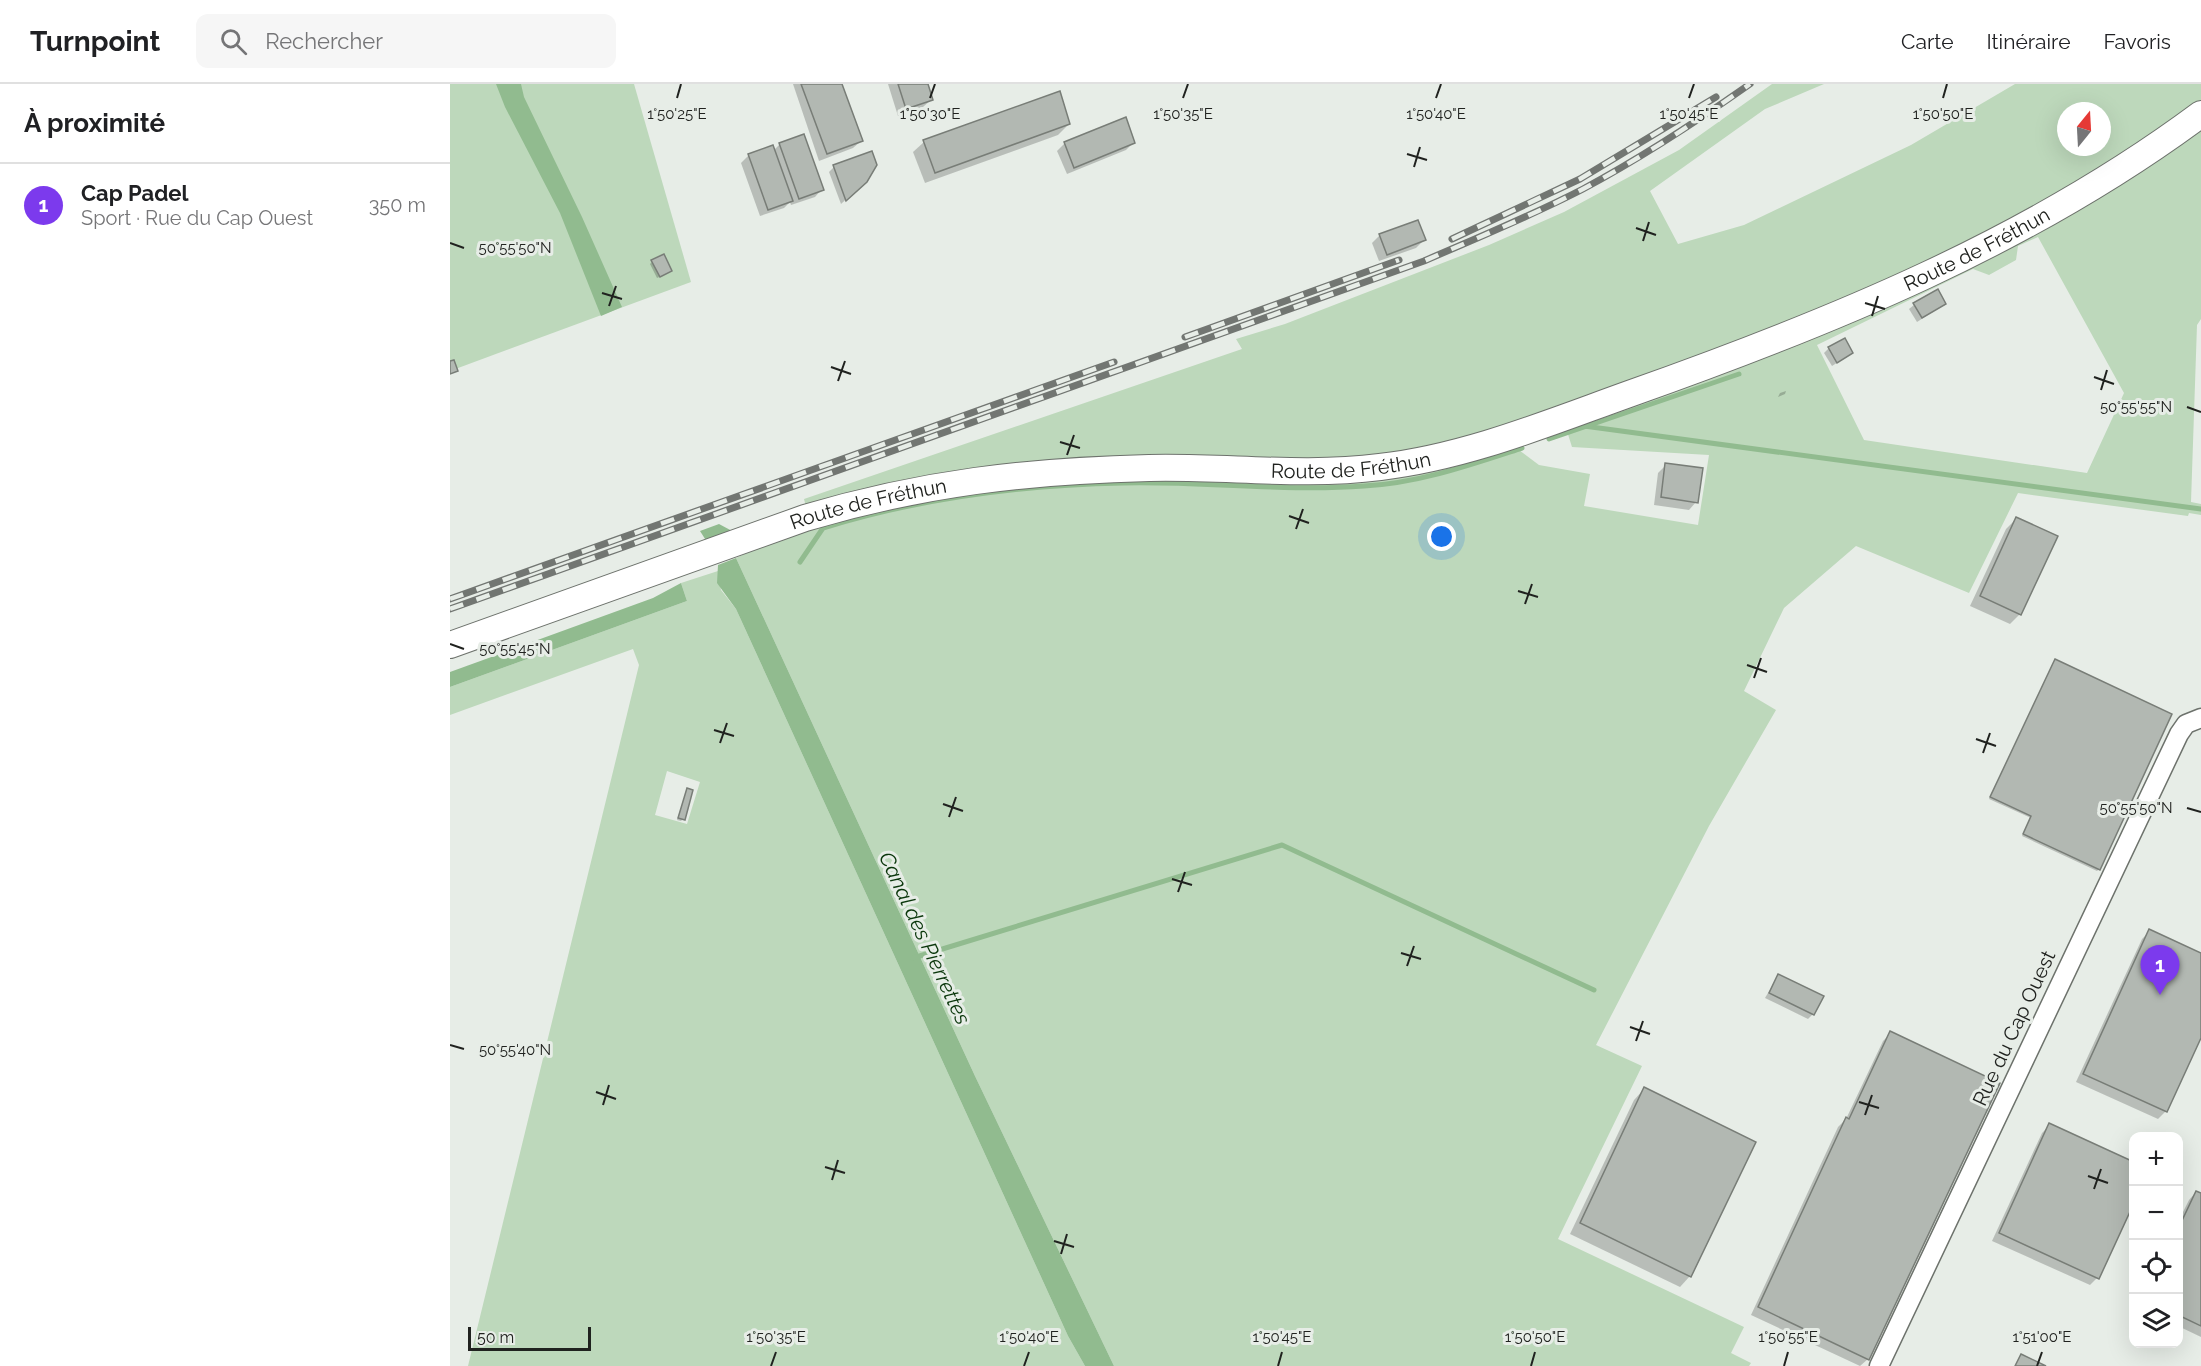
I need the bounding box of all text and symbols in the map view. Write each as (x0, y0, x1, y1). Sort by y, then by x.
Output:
search box (196, 14, 616, 68)
text: Turnpoint (30, 25, 160, 58)
icon: search (217, 25, 250, 58)
text: Rechercher (265, 28, 383, 54)
text: Carte (1901, 29, 1953, 54)
text: Itinéraire (1986, 29, 2070, 54)
text: Favoris (2103, 29, 2171, 54)
north arrow (2057, 102, 2111, 156)
text: 1°50'25"E (647, 105, 707, 123)
text: 1°50'30"E (900, 105, 960, 123)
text: 1°50'35"E (1153, 105, 1213, 123)
text: 1°50'40"E (1406, 105, 1466, 123)
text: 1°50'45"E (1660, 105, 1718, 123)
text: 1°50'50"E (1913, 105, 1973, 123)
text: À proximité (24, 108, 165, 138)
text: Cap Padel (81, 180, 188, 206)
text: 1 (39, 193, 48, 217)
text: 350 m (369, 193, 426, 217)
street label: Route de Fréthun (1900, 202, 2054, 296)
text: Sport · Rue du Cap Ouest (81, 206, 313, 230)
text: 50°55'50"N (478, 239, 552, 257)
text: 50°55'55"N (2100, 398, 2172, 416)
street label: Route de Fréthun (1271, 447, 1433, 483)
street label: Route de Fréthun (787, 473, 948, 534)
your location (1427, 522, 1456, 551)
text: 50°55'45"N (479, 640, 551, 658)
text: 50°55'50"N (2099, 799, 2173, 817)
water label: Canal des Pierrettes (874, 848, 976, 1028)
street label: Rue du Cap Ouest (1968, 946, 2061, 1109)
pin: 1 (2140, 946, 2180, 995)
text: 50°55'40"N (479, 1041, 551, 1059)
map controls (2129, 1132, 2183, 1348)
button: + (2129, 1132, 2183, 1186)
button: − (2129, 1186, 2183, 1240)
button: locate (2129, 1240, 2183, 1294)
button: layers (2129, 1294, 2183, 1348)
scale bar (468, 1324, 591, 1352)
text: 50 m (477, 1328, 514, 1347)
text: 1°50'35"E (746, 1328, 806, 1346)
text: 1°50'40"E (999, 1328, 1059, 1346)
text: 1°50'45"E (1253, 1328, 1311, 1346)
text: 1°50'50"E (1505, 1328, 1565, 1346)
text: 1°50'55"E (1758, 1328, 1818, 1346)
text: 1°51'00"E (2013, 1328, 2071, 1346)

